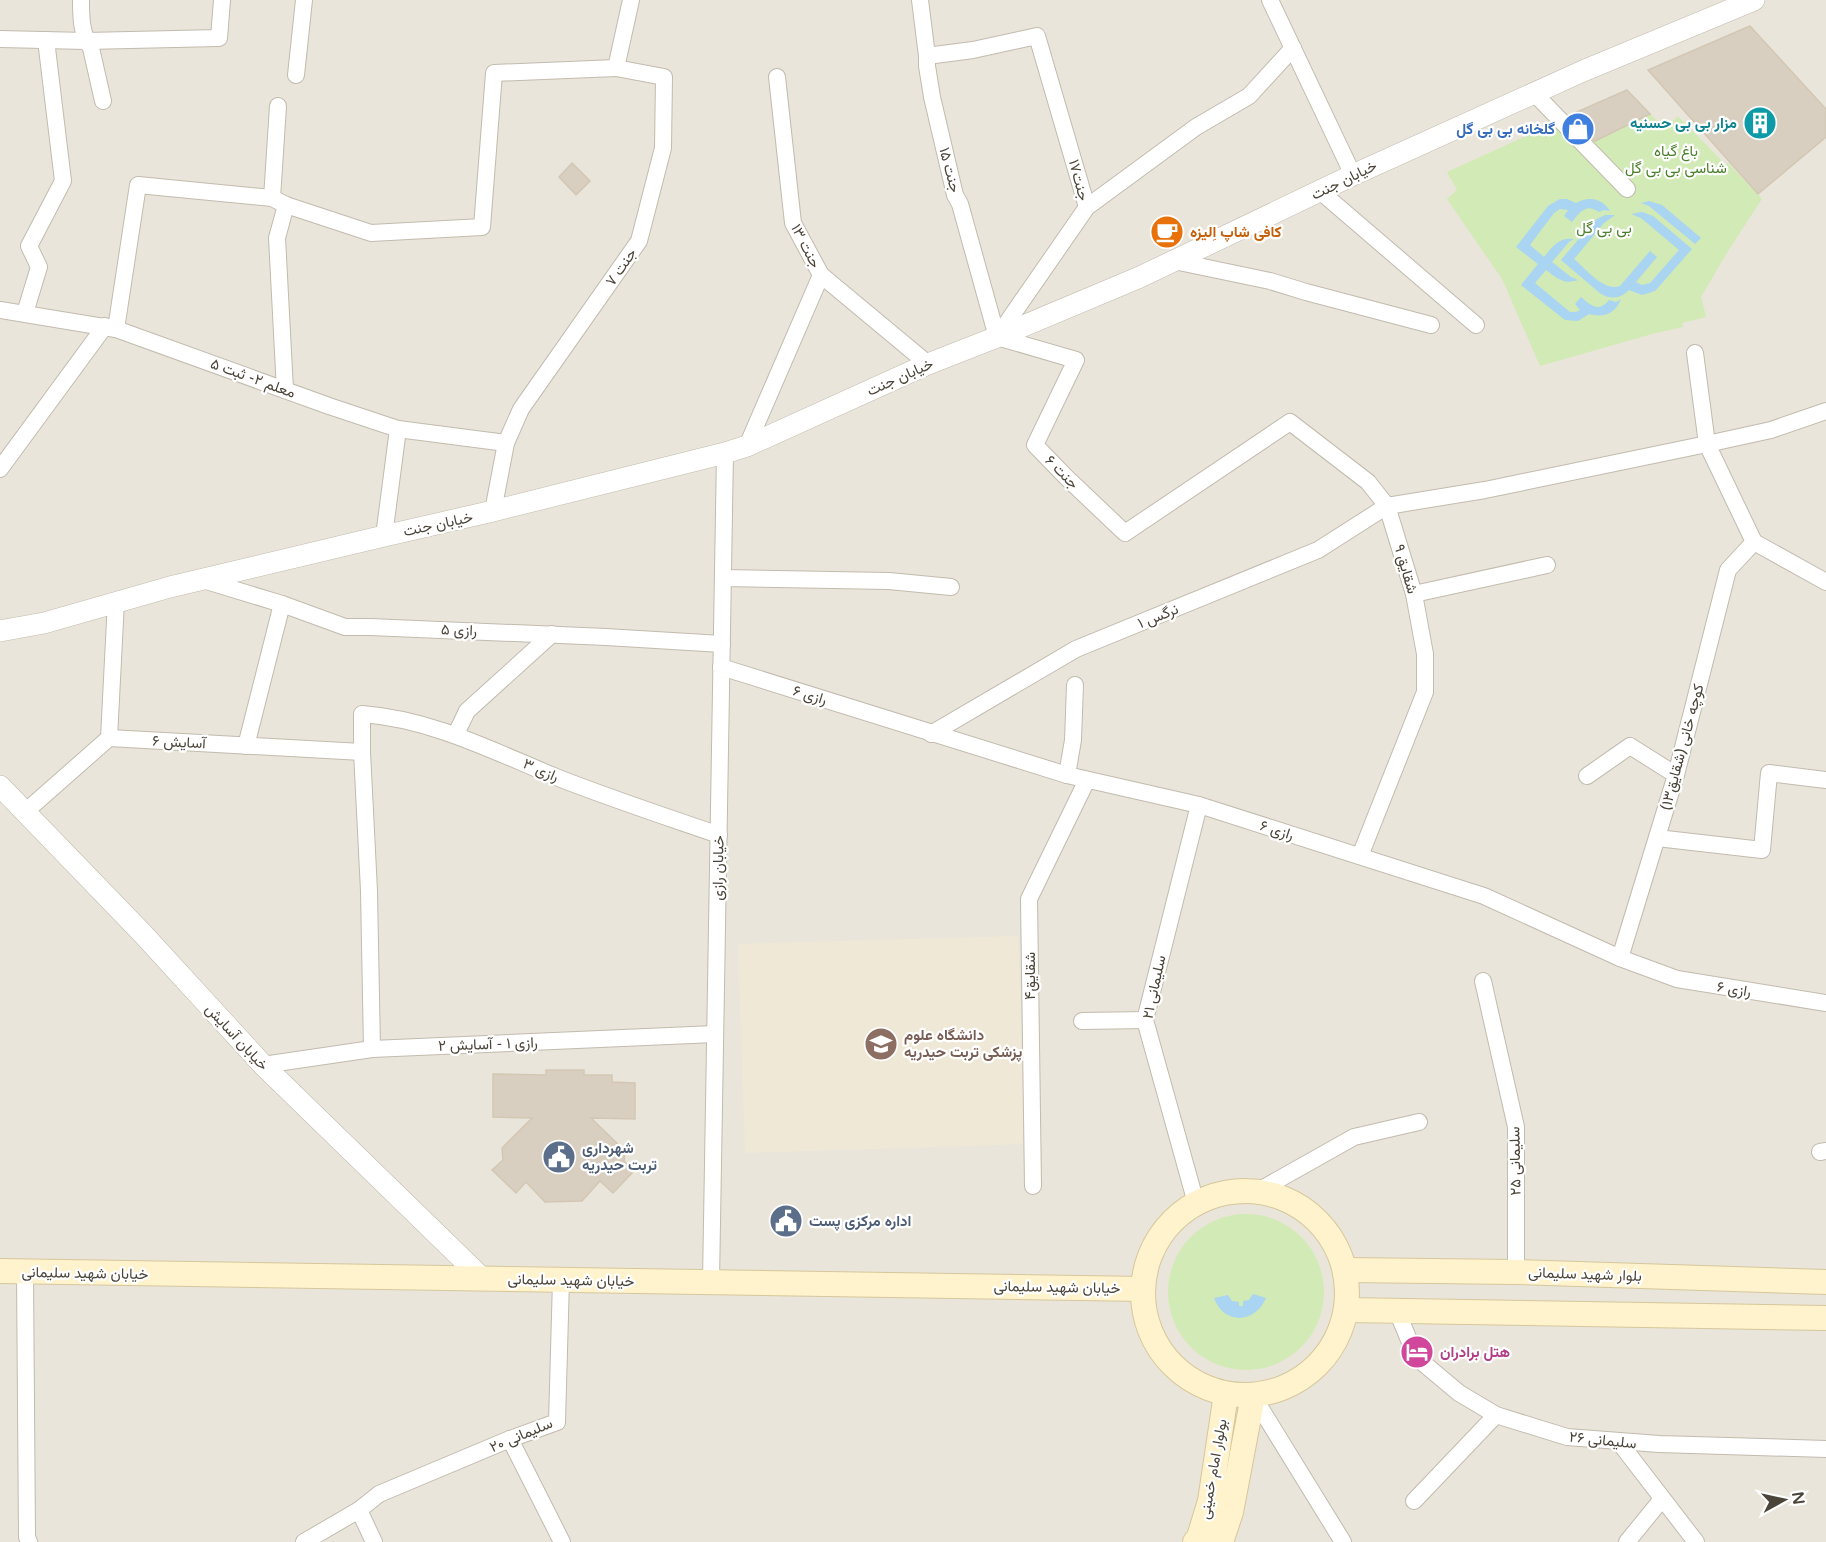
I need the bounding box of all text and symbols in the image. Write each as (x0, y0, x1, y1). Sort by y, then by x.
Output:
building icon: مزار بی بی حسنیه (1742, 105, 1778, 141)
shop icon: گلخانه بی بی گل (1560, 111, 1596, 147)
place label: مزار بی بی حسنیه (1630, 114, 1737, 132)
place label: گلخانه بی بی گل (1456, 120, 1555, 138)
park label: باغ گیاه شناسی بی بی گل (1625, 142, 1727, 178)
street label: جنت ۱۵ (935, 145, 965, 195)
street label: خیابان جنت (1308, 156, 1380, 204)
street label: جنت۱۷ (1065, 157, 1093, 203)
cafe icon: کافی شاپ اِلیزه (1149, 214, 1185, 250)
park label: بی بی گل (1576, 219, 1632, 238)
street label: جنت ۱۳ (787, 221, 825, 271)
place label: کافی شاپ اِلیزه (1190, 223, 1282, 242)
street label: جنت ۷ (602, 245, 640, 289)
street label: معلم ۲- ثبت ۵ (208, 354, 298, 403)
street label: خیابان جنت (864, 354, 936, 400)
street label: جنت ۶ (1041, 451, 1083, 493)
street label: خیابان جنت (401, 508, 475, 540)
street label: شقایق ۹ (1389, 542, 1422, 596)
street label: نرگس ۱ (1135, 600, 1181, 633)
street label: رازی ۵ (441, 620, 477, 641)
street label: رازی ۶ (791, 681, 829, 710)
street label: کوچه خانی (شقایق۱۳) (1656, 682, 1709, 812)
street label: آسایش ۶ (152, 732, 208, 753)
street label: رازی ۳ (520, 754, 562, 786)
street label: رازی ۶ (1257, 816, 1296, 845)
street label: خیابان رازی (708, 835, 729, 901)
street label: شقایق۴ (1021, 952, 1040, 1000)
street label: سلیمانی ۲۱ (1138, 953, 1171, 1021)
street label: رازی ۶ (1715, 977, 1752, 1002)
street label: خیابان آسایش (201, 1000, 272, 1075)
school or university icon: دانشگاه علوم پزشکی تربت حیدریه (863, 1026, 899, 1062)
place label: دانشگاه علوم پزشکی تربت حیدریه (904, 1026, 1022, 1062)
street label: رازی ۱ - آسایش ۲ (438, 1033, 538, 1056)
street label: سلیمانی ۲۵ (1505, 1126, 1526, 1196)
public building icon: شهرداری تربت حیدریه (541, 1139, 577, 1175)
place label: شهرداری تربت حیدریه (582, 1139, 657, 1174)
public building icon: اداره مرکزی پست (768, 1203, 804, 1239)
place label: اداره مرکزی پست (809, 1212, 911, 1231)
street label: خیابان شهید سلیمانی (21, 1263, 149, 1284)
street label: بلوار شهید سلیمانی (1528, 1263, 1642, 1286)
street label: خیابان شهید سلیمانی (507, 1270, 635, 1291)
street label: خیابان شهید سلیمانی (993, 1277, 1121, 1298)
hotel icon: هتل برادران (1399, 1334, 1435, 1370)
place label: هتل برادران (1440, 1343, 1510, 1361)
street label: سلیمانی ۲۰ (487, 1414, 556, 1457)
street label: بولوار امام خمینی (1195, 1417, 1232, 1521)
street label: سلیمانی ۲۶ (1568, 1428, 1638, 1453)
north arrow (1754, 1470, 1814, 1530)
text: N (1787, 1490, 1809, 1506)

